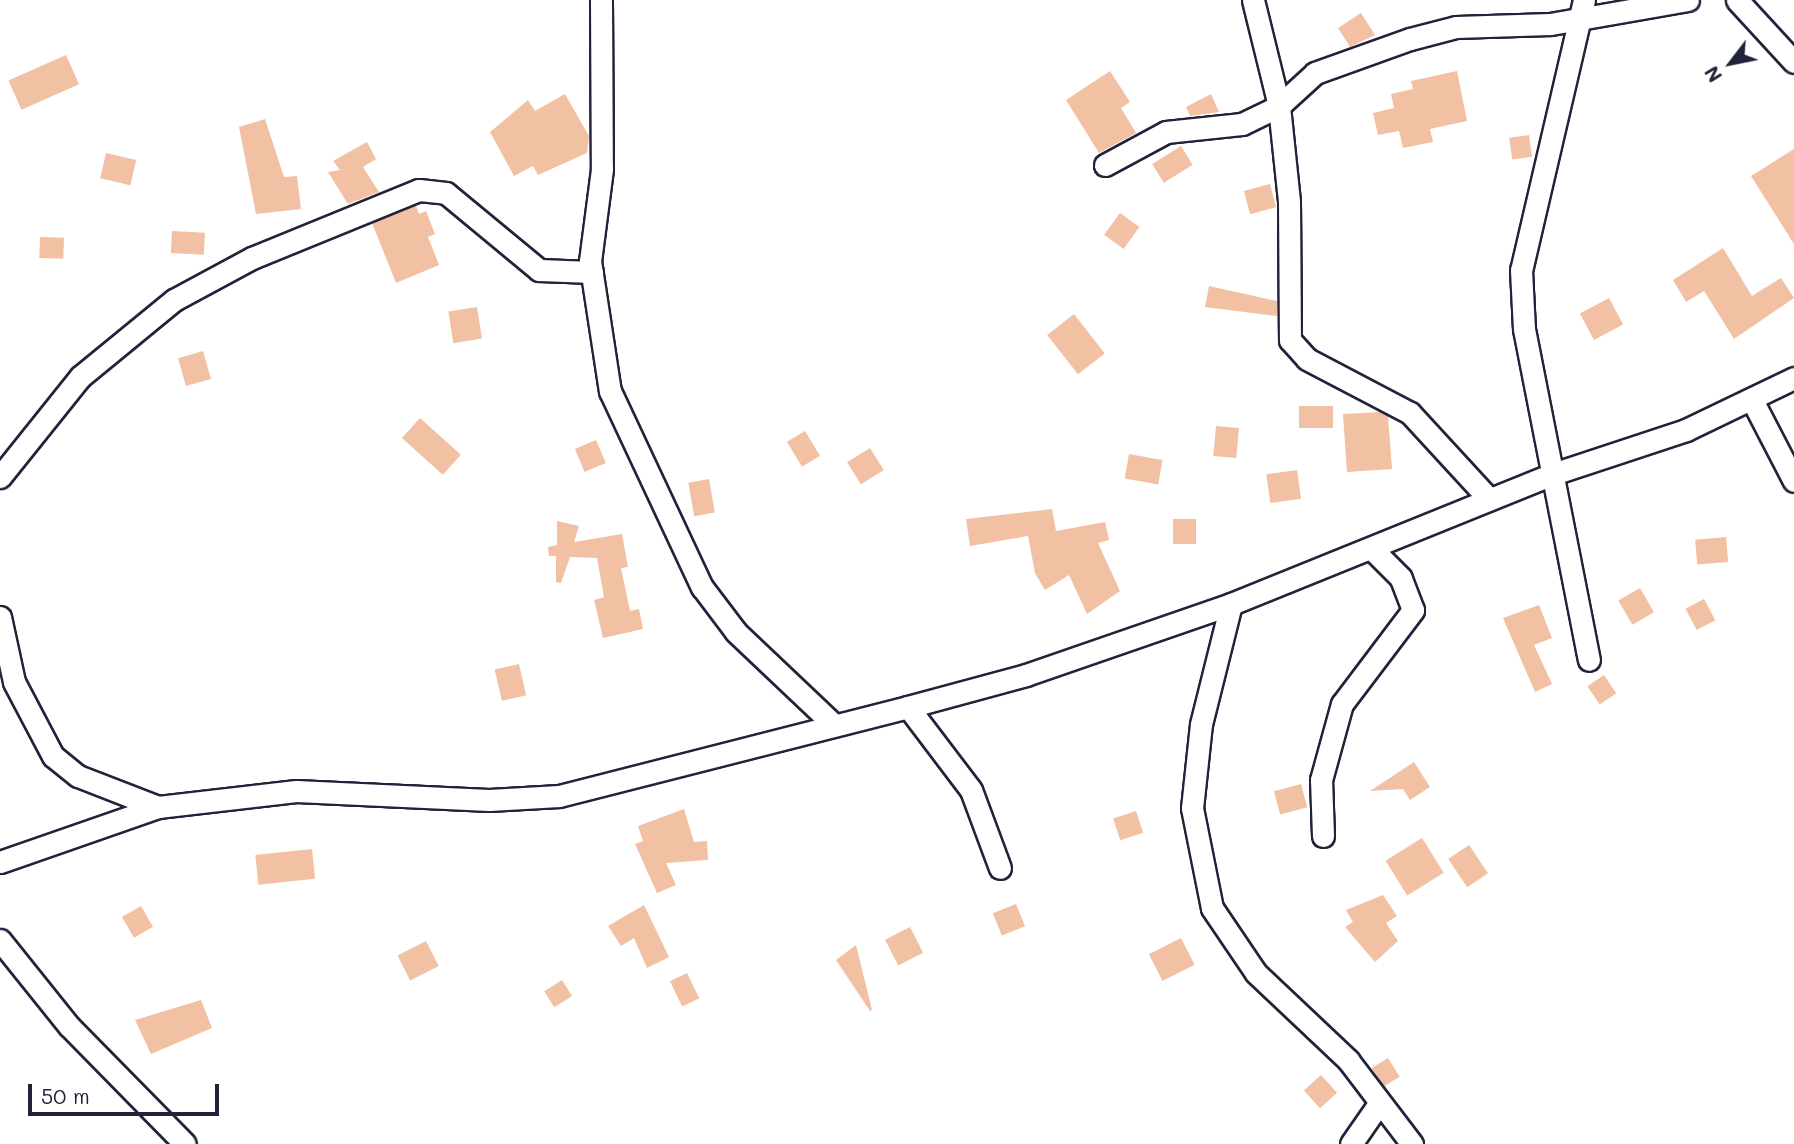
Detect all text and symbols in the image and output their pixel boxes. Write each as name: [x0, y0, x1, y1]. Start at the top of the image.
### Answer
north arrow: [1696, 28, 1766, 98]
text: N: [1698, 62, 1727, 87]
scale bar: [32, 1070, 222, 1114]
text: 50 m: [41, 1082, 90, 1109]

